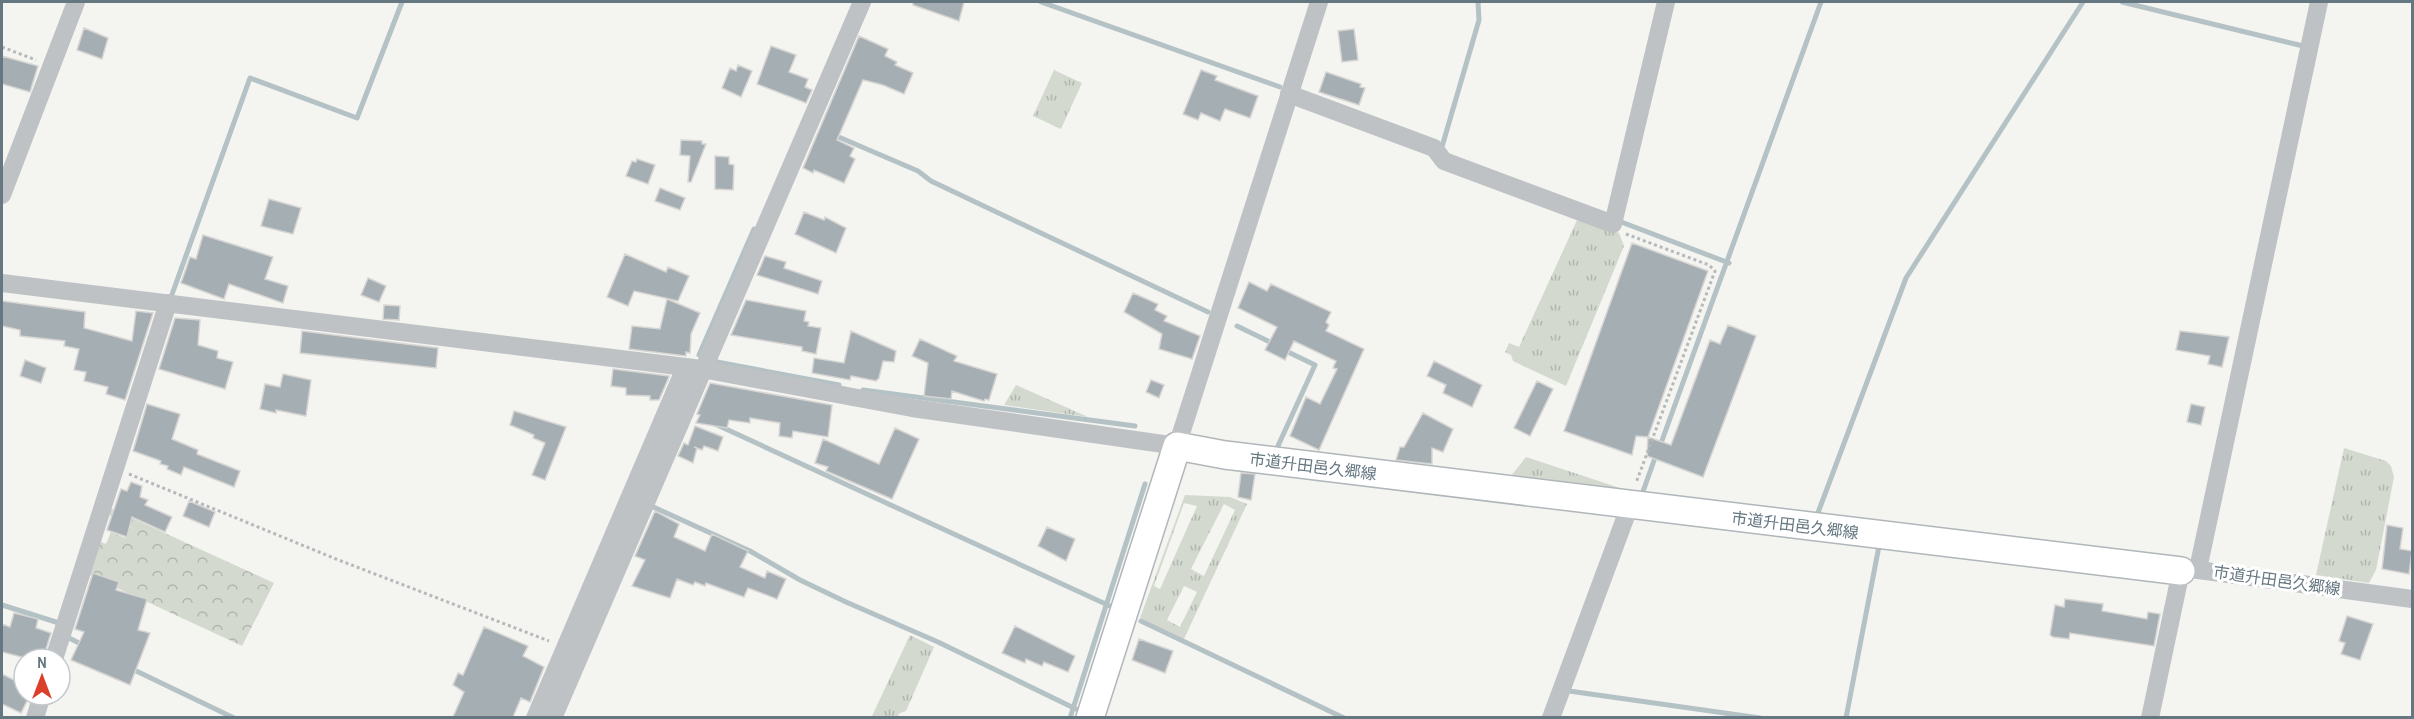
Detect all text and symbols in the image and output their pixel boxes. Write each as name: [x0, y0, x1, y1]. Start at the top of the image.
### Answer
street label: 市道升田邑久郷線: [1248, 447, 1378, 485]
street label: 市道升田邑久郷線: [1730, 506, 1860, 544]
street label: 市道升田邑久郷線: [2212, 560, 2342, 600]
north arrow: [12, 647, 72, 707]
text: N: [37, 651, 47, 673]

